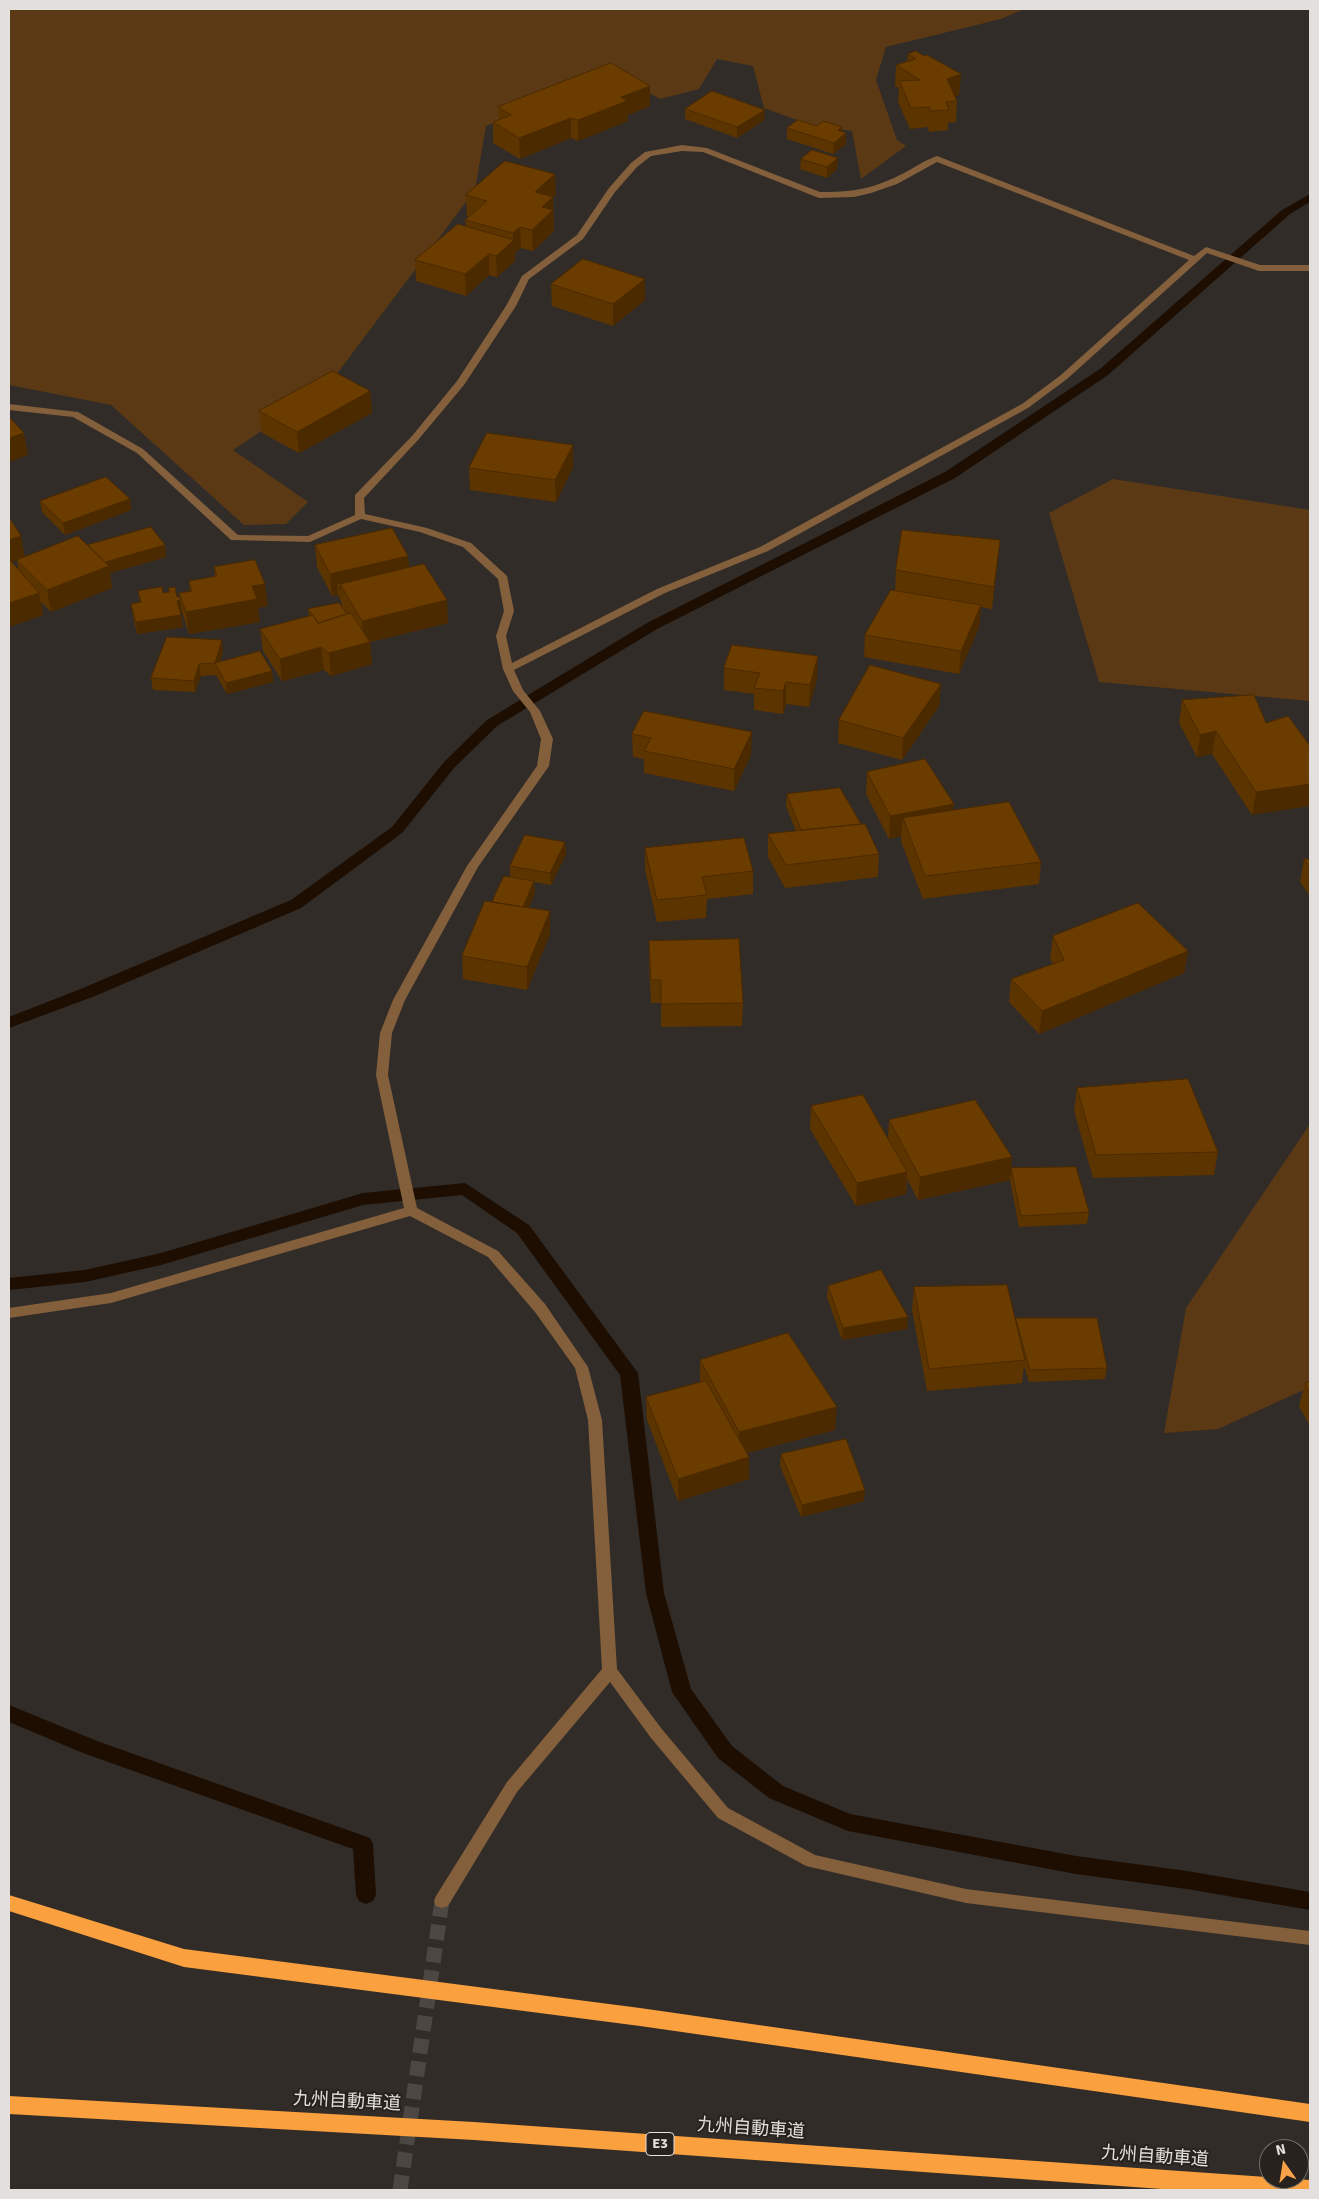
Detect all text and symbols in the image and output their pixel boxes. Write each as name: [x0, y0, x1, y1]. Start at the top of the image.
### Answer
street label: 九州自動車道: [293, 2088, 401, 2116]
street label: 九州自動車道: [696, 2114, 806, 2144]
road number: E3: [646, 2132, 674, 2156]
north arrow: [1259, 2139, 1309, 2189]
text: N: [1274, 2140, 1287, 2159]
street label: 九州自動車道: [1100, 2142, 1210, 2172]

